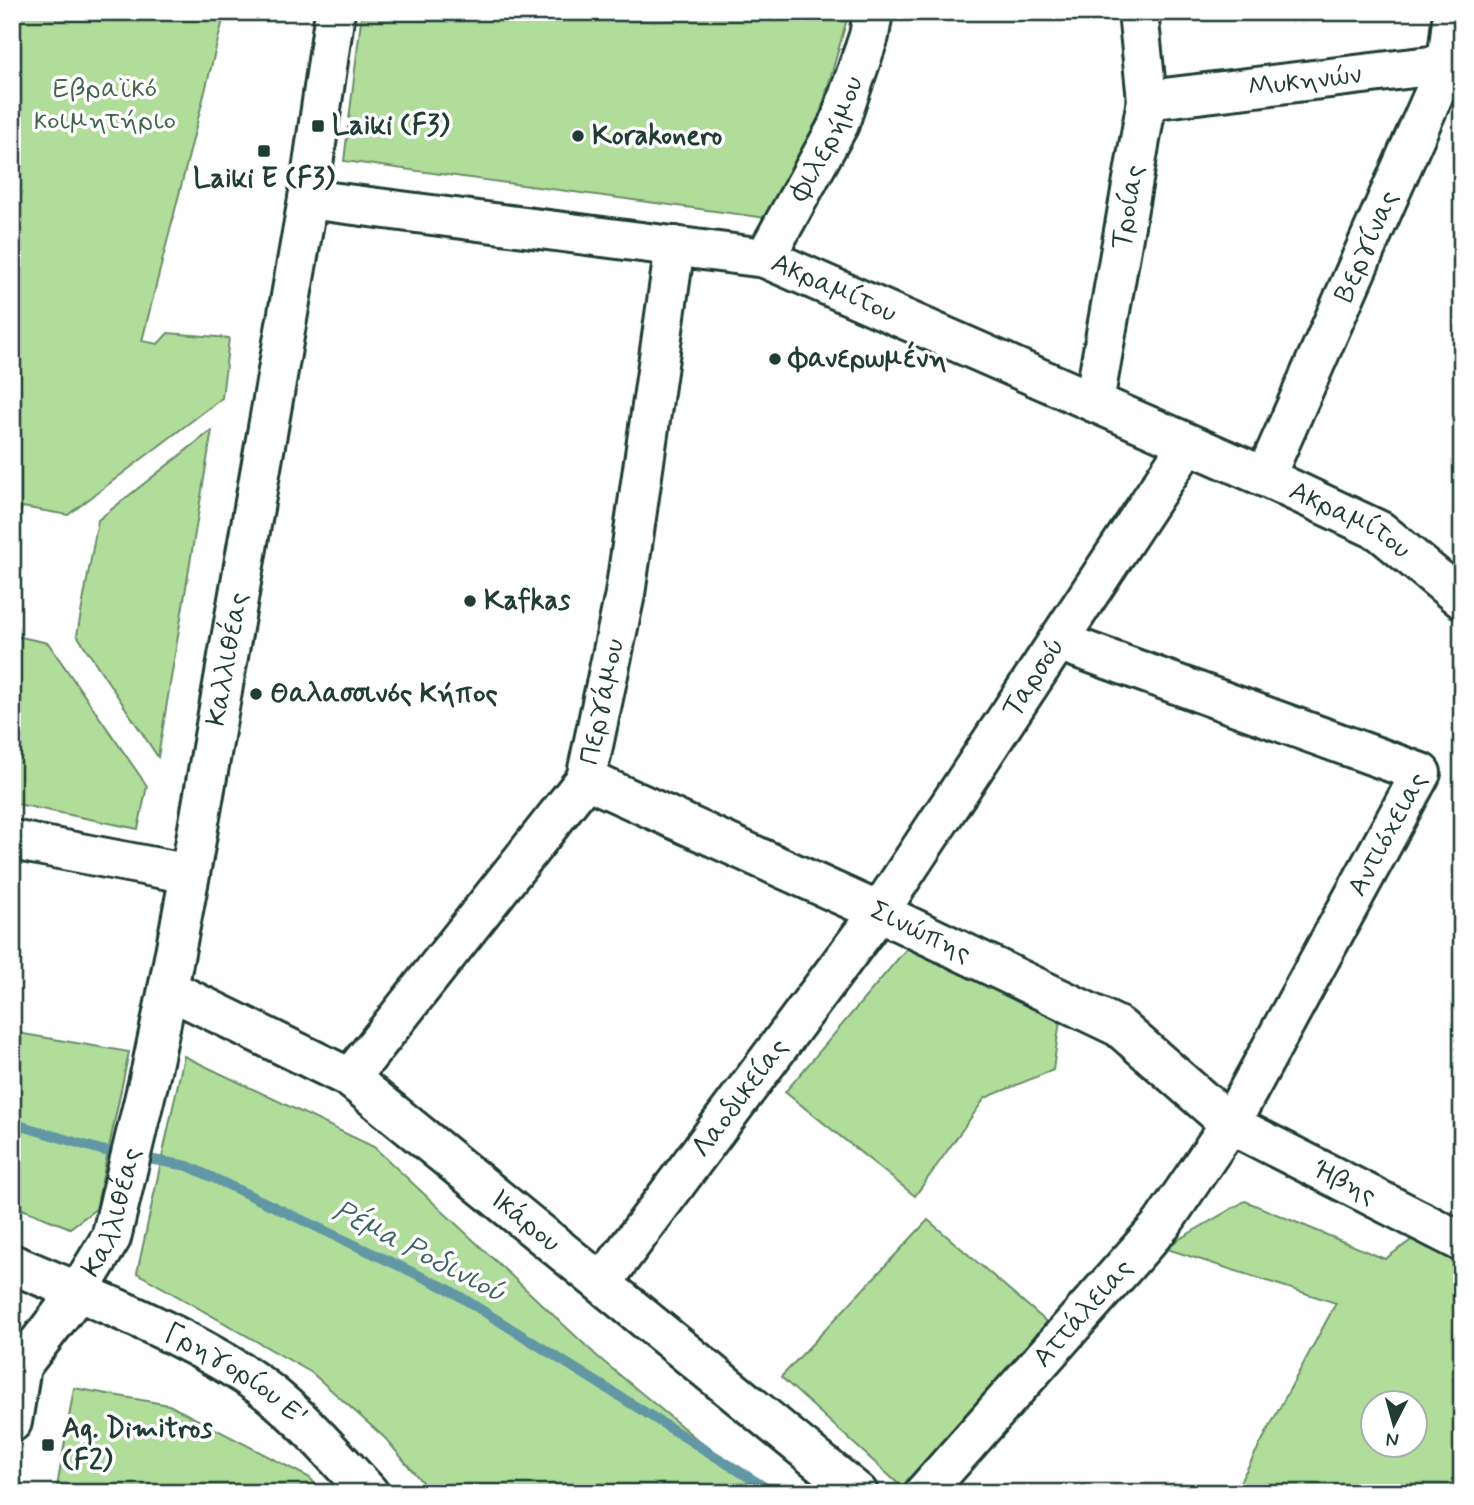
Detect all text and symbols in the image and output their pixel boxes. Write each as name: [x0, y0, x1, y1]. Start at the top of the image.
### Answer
street label: Μυκηνών: [1246, 56, 1364, 106]
park label: Εβραϊκό κοιμητήριο: [34, 71, 176, 140]
street label: Φιλερήμου: [781, 71, 872, 209]
place label: Laiki (F3): [332, 108, 449, 145]
marker: Laiki (F3): [310, 118, 326, 134]
place label: Korakonero: [592, 118, 722, 155]
marker: Korakonero: [570, 128, 586, 144]
marker: Laiki E (F3): [256, 143, 272, 159]
place label: Laiki E (F3): [193, 161, 335, 198]
street label: Τροίας: [1103, 162, 1154, 252]
street label: Βεργίνας: [1326, 185, 1407, 308]
street label: Ακραμίτου: [765, 244, 902, 332]
place label: Φανερωμένη: [787, 340, 947, 378]
marker: Φανερωμένη: [767, 351, 783, 367]
street label: Ακραμίτου: [1283, 472, 1419, 568]
place label: Kafkas: [484, 583, 571, 620]
street label: Καλλιθέας: [198, 589, 257, 729]
marker: Kafkas: [462, 593, 478, 609]
street label: Ταρσού: [994, 630, 1074, 725]
street label: Περγάμου: [571, 635, 634, 768]
place label: Θαλασσινός Κήπος: [270, 676, 498, 713]
marker: Θαλασσινός Κήπος: [248, 686, 264, 702]
street label: Αντιόχειας: [1339, 766, 1436, 903]
street label: Σινώπης: [864, 892, 977, 972]
street label: Λαοδικείας: [683, 1031, 797, 1165]
street label: Καλλιθέας: [73, 1144, 150, 1284]
street label: Ήβης: [1307, 1151, 1383, 1214]
street label: Ικάρου: [482, 1181, 568, 1261]
water label: Ρέμα Ροδινιού: [326, 1192, 513, 1313]
street label: Αττάλειας: [1025, 1251, 1141, 1376]
street label: Γρηγορίου Ε': [158, 1315, 314, 1435]
north arrow: [1358, 1390, 1428, 1460]
place label: Ag. Dimitros (F2): [62, 1411, 213, 1480]
text: N: [1385, 1426, 1400, 1453]
marker: Ag. Dimitros (F2): [40, 1437, 56, 1453]

